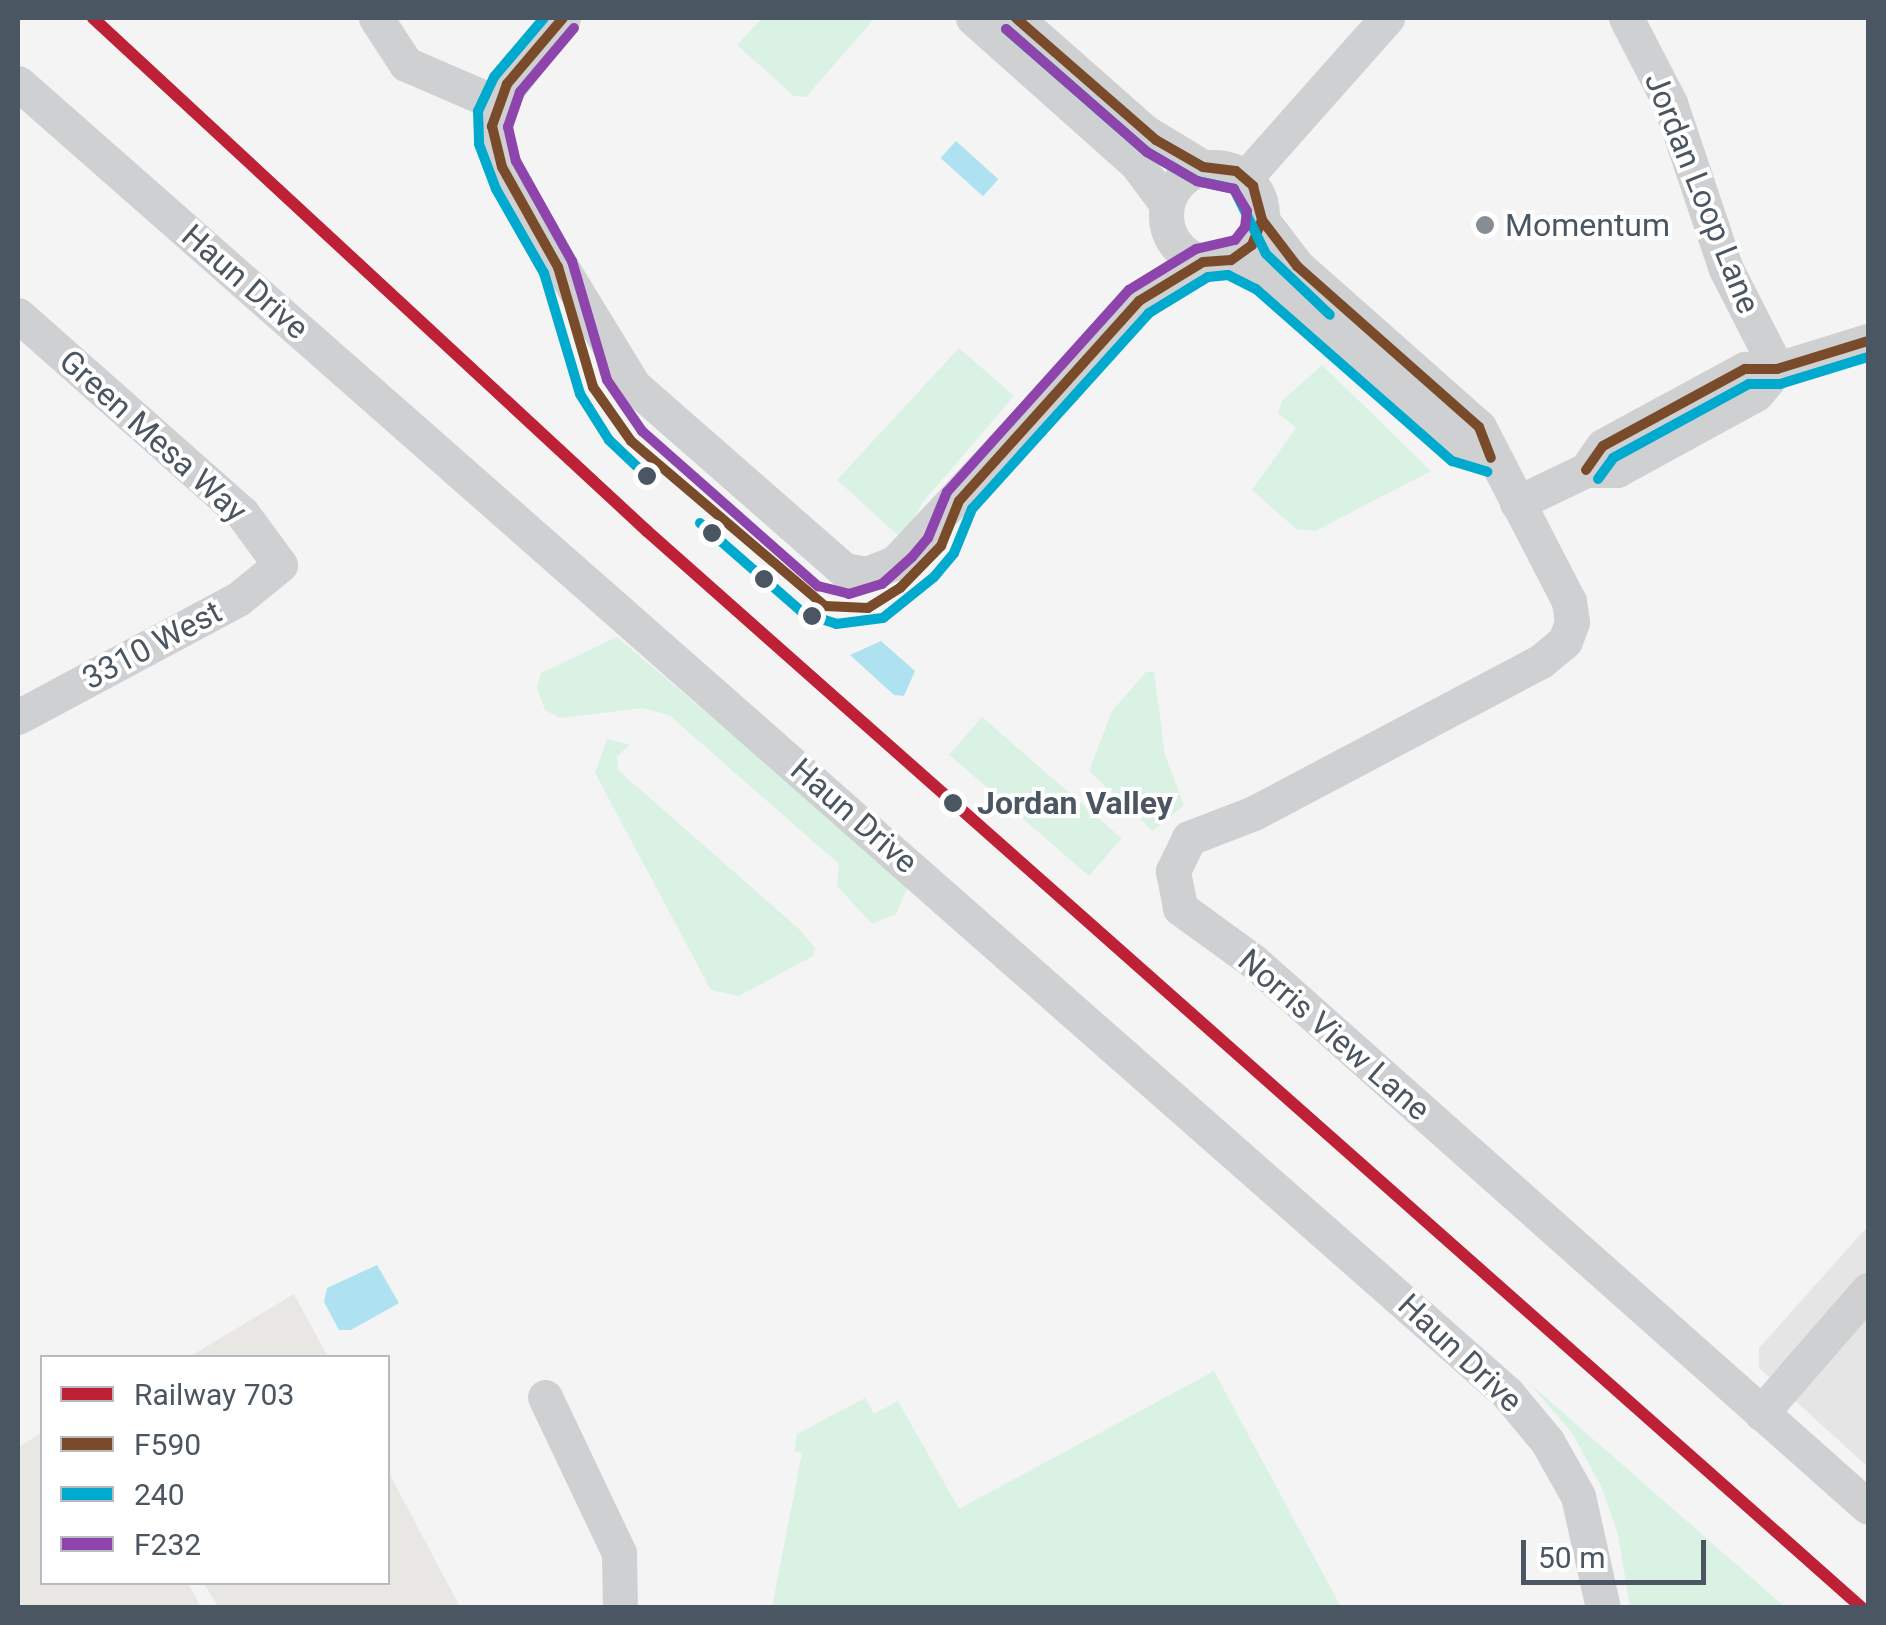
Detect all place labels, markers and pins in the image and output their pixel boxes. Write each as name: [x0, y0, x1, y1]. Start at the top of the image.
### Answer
place label: Momentum: [1505, 206, 1670, 244]
marker: Momentum: [1474, 214, 1496, 236]
unlabelled marker: [637, 466, 657, 486]
unlabelled marker: [702, 523, 722, 543]
unlabelled marker: [754, 569, 774, 589]
unlabelled marker: [802, 606, 822, 626]
place label: Jordan Valley: [977, 784, 1173, 822]
marker: Jordan Valley: [938, 788, 968, 818]

